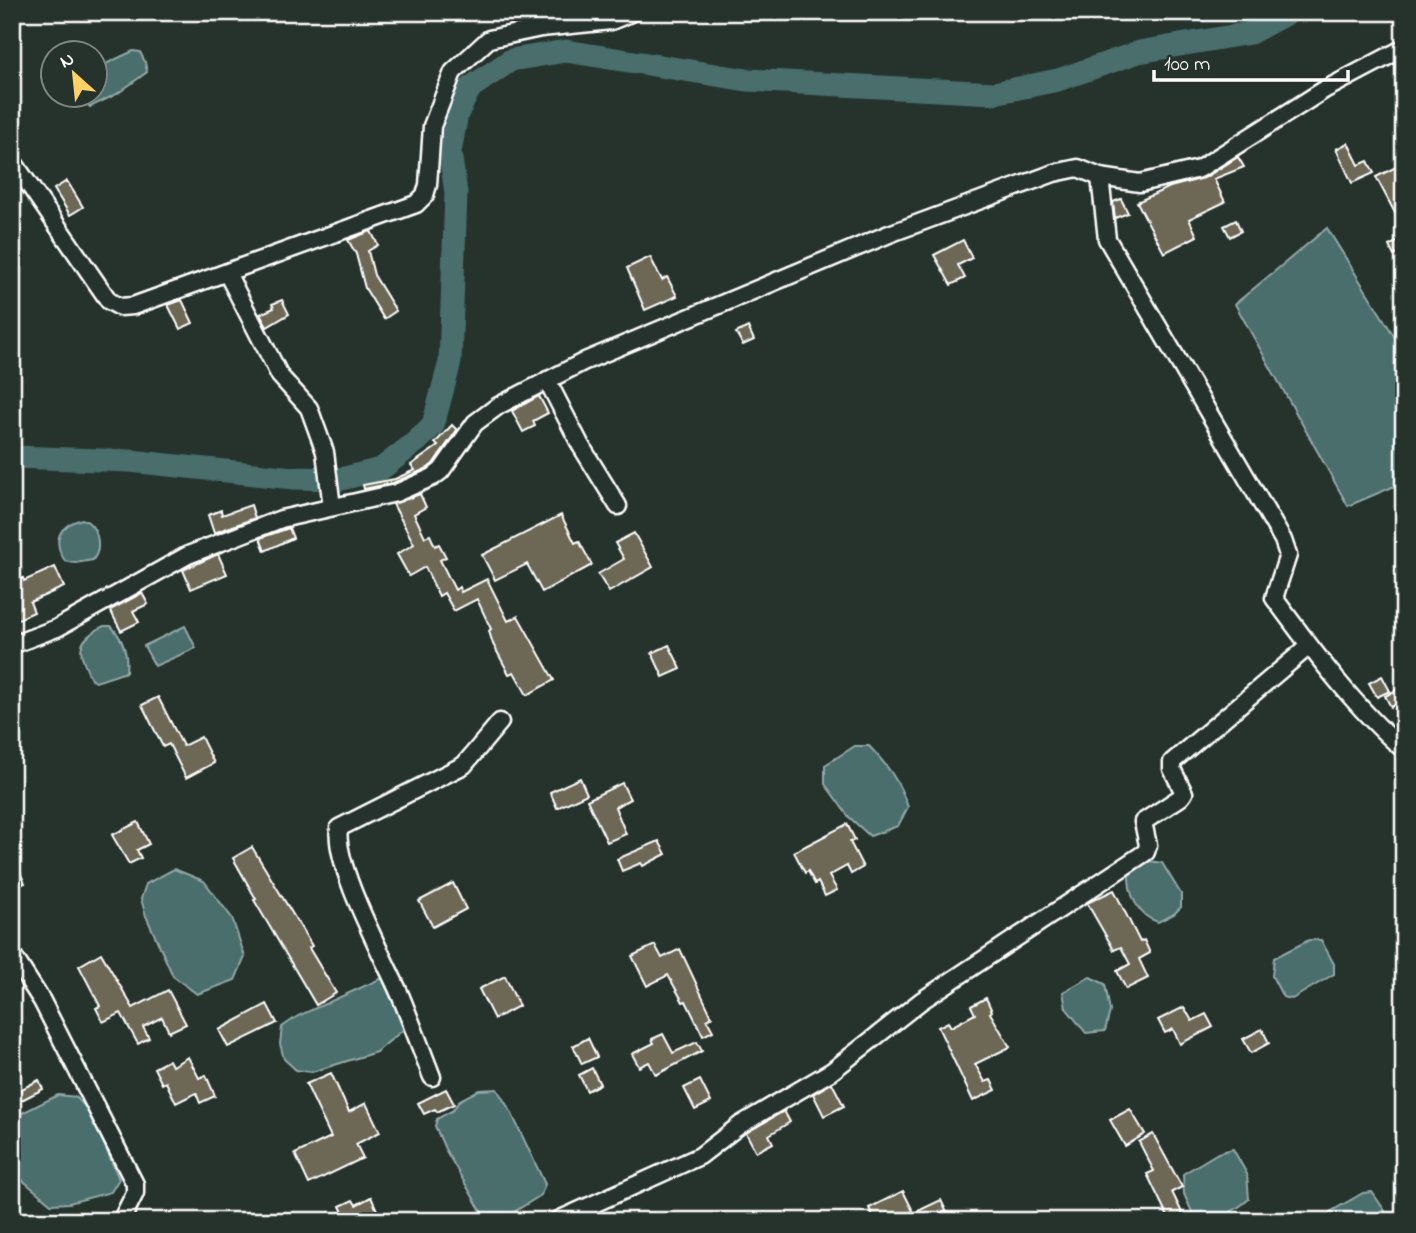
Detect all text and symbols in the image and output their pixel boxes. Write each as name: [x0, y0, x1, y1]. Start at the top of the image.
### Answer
north arrow: [38, 38, 108, 108]
scale bar: [1154, 38, 1348, 82]
text: N: [56, 46, 79, 76]
text: 100 m: [1164, 50, 1210, 80]

